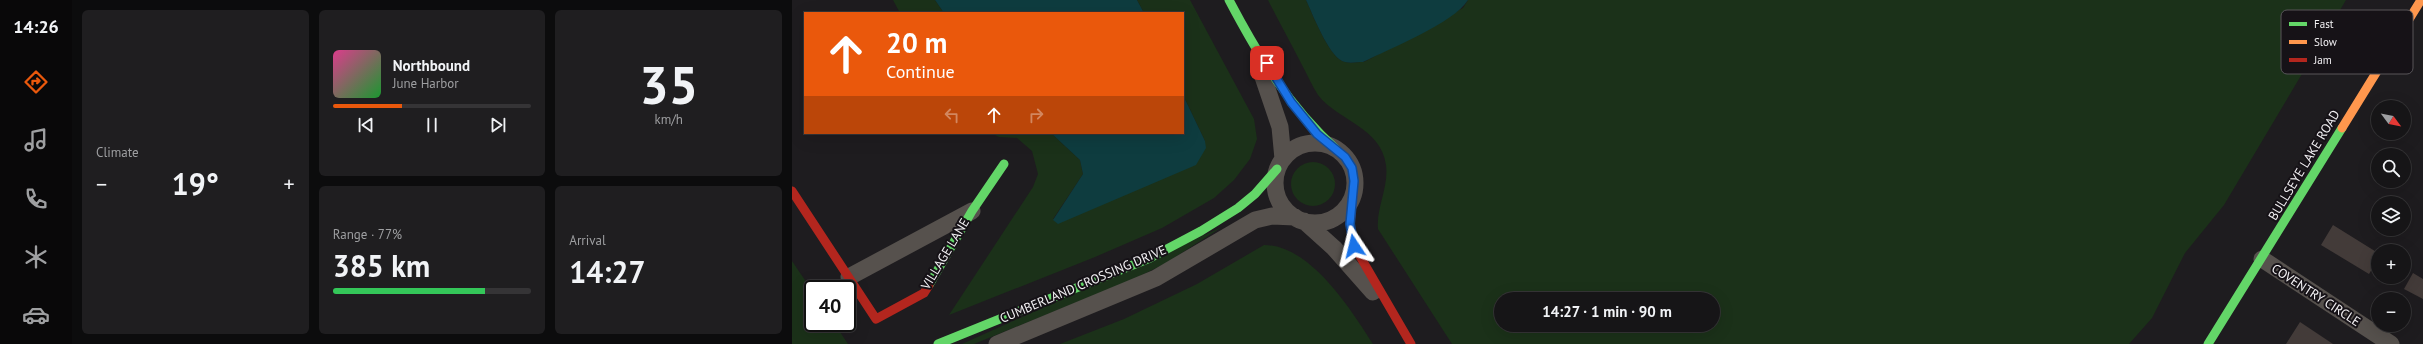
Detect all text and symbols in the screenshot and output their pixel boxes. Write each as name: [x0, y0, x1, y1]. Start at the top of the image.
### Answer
legend: [2281, 10, 2413, 74]
text: 14:26: [13, 15, 59, 38]
text: Fast: [2314, 17, 2334, 31]
text: 20 m: [886, 24, 947, 61]
icon: ahead: [820, 28, 872, 80]
text: Slow: [2314, 35, 2337, 49]
pin: [1250, 46, 1284, 80]
text: 35: [639, 51, 698, 118]
icon: arrive: [1256, 52, 1278, 74]
text: Jam: [2313, 53, 2332, 67]
text: Northbound: [393, 56, 470, 75]
text: Continue: [886, 60, 955, 83]
icon: directions: [22, 68, 50, 96]
text: June Harbor: [393, 75, 459, 92]
north arrow: [2371, 100, 2411, 140]
map controls: [2371, 100, 2411, 332]
icon: left: [941, 104, 963, 126]
icon: ahead: [983, 104, 1005, 126]
icon: right: [1025, 104, 1047, 126]
street label: BULLSEYE LAKE ROAD: [2264, 107, 2344, 223]
text: km/h: [654, 111, 683, 128]
icon: previous: [355, 114, 377, 136]
icon: pause: [421, 114, 443, 136]
icon: next: [487, 114, 509, 136]
icon: music: [22, 126, 50, 154]
text: Climate: [96, 144, 139, 161]
button: search: [2371, 148, 2411, 188]
text: 19°: [172, 164, 219, 203]
text: −: [96, 170, 107, 198]
text: +: [284, 170, 295, 198]
icon: phone: [22, 185, 50, 213]
button: layers: [2371, 196, 2411, 236]
street label: VILLAGE LANE: [916, 215, 973, 294]
position arrow: [1333, 225, 1375, 267]
text: Range · 77%: [333, 226, 402, 243]
text: Arrival: [569, 232, 606, 249]
street label: CUMBERLAND CROSSING DRIVE: [997, 241, 1169, 327]
icon: climate: [22, 243, 50, 271]
button: +: [2371, 244, 2411, 284]
text: 385 km: [333, 246, 430, 285]
text: 14:27: [569, 252, 645, 291]
street label: COVENTRY CIRCLE: [2268, 260, 2364, 330]
speed limit sign: 40: [804, 280, 856, 332]
button: −: [2371, 292, 2411, 332]
icon: car: [22, 301, 50, 329]
text: 14:27 · 1 min · 90 m: [1542, 302, 1672, 321]

